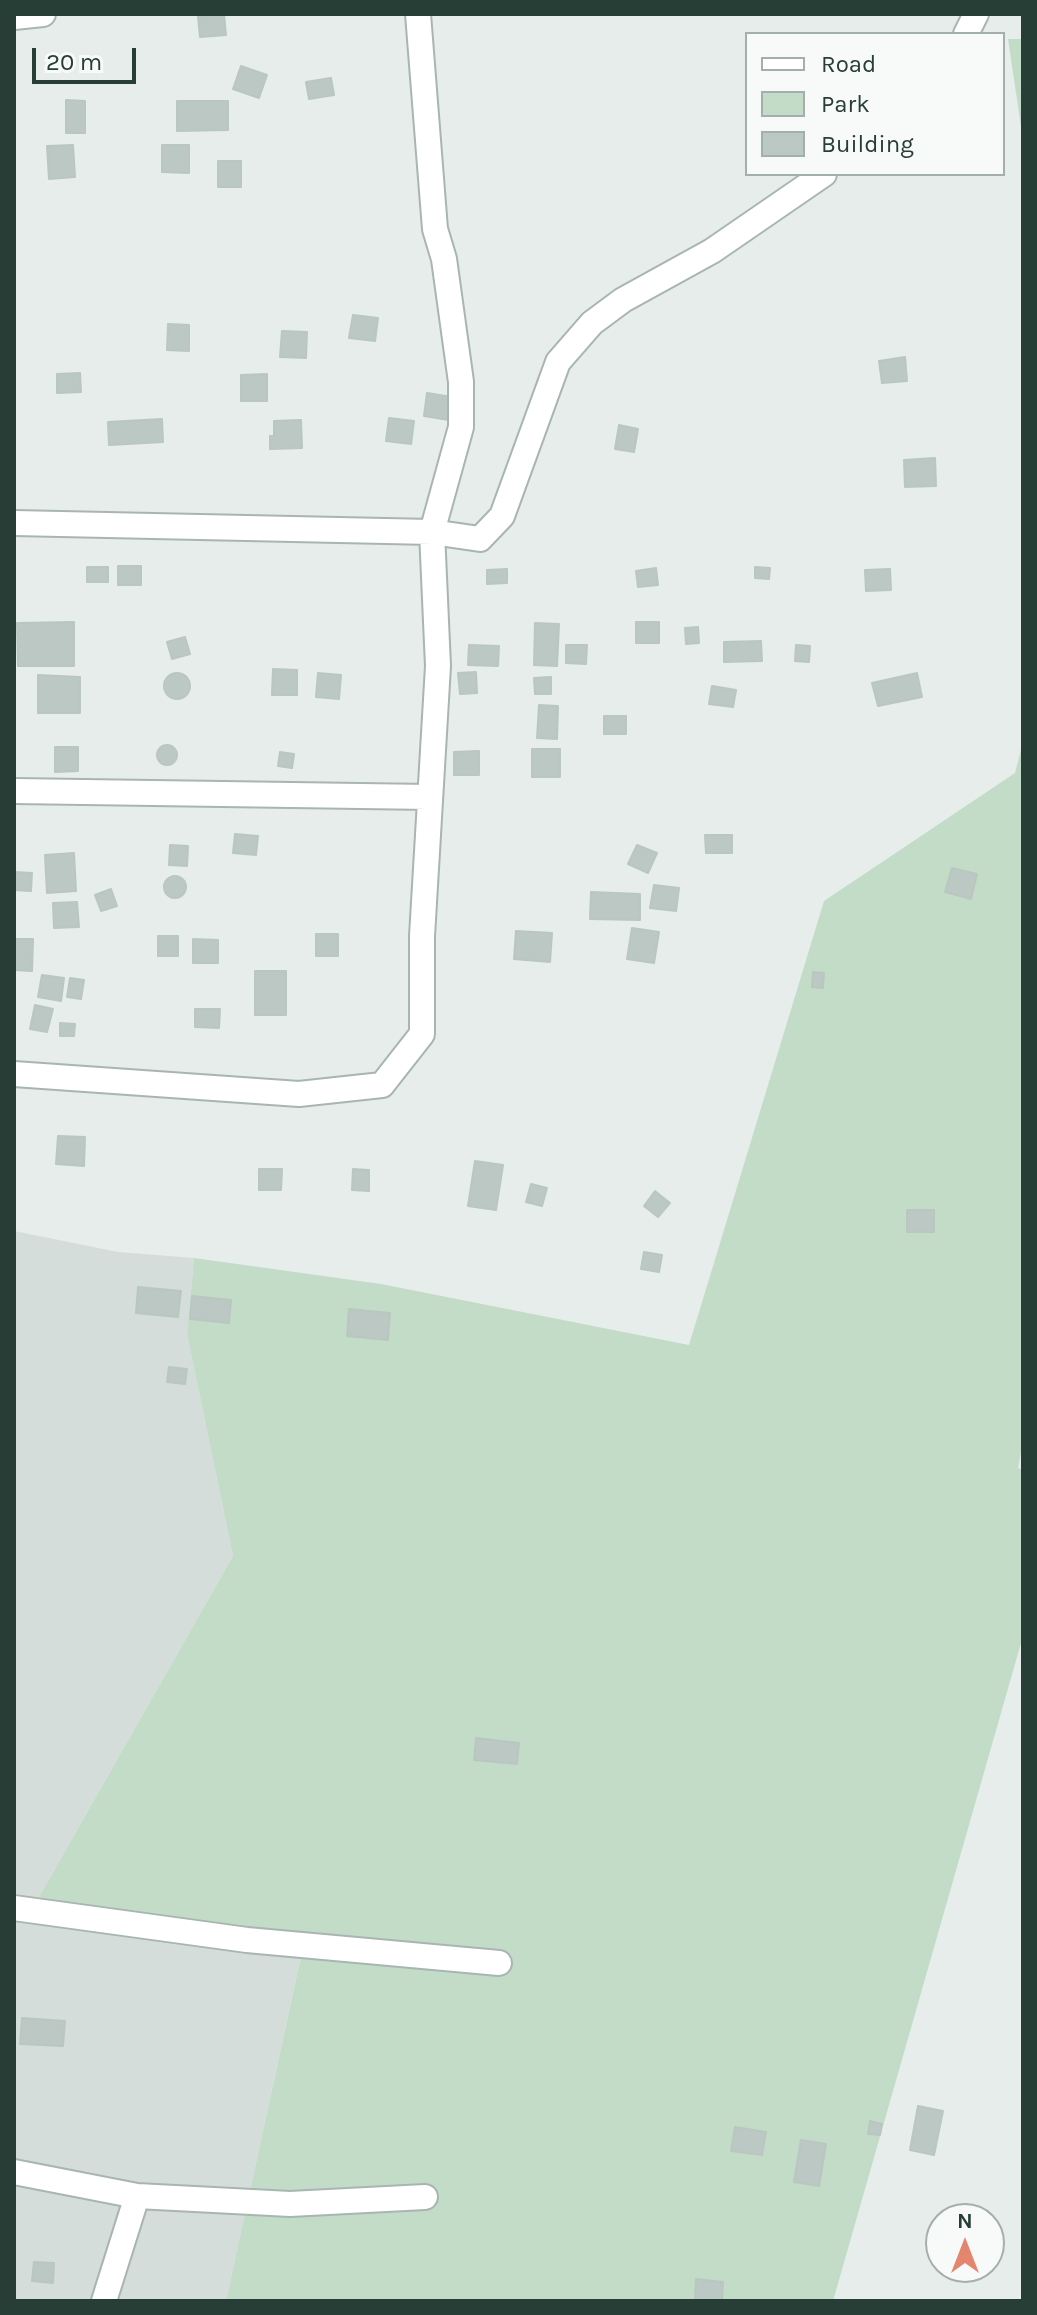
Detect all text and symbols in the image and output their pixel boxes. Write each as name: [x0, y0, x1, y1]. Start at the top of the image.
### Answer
scale bar: [36, 32, 140, 82]
legend: [745, 32, 1005, 176]
text: 20 m: [46, 48, 102, 76]
text: Road: [821, 50, 876, 78]
text: Park: [821, 90, 870, 118]
text: Building: [821, 130, 914, 158]
north arrow: [925, 2203, 1005, 2283]
text: N: [957, 2208, 973, 2234]

